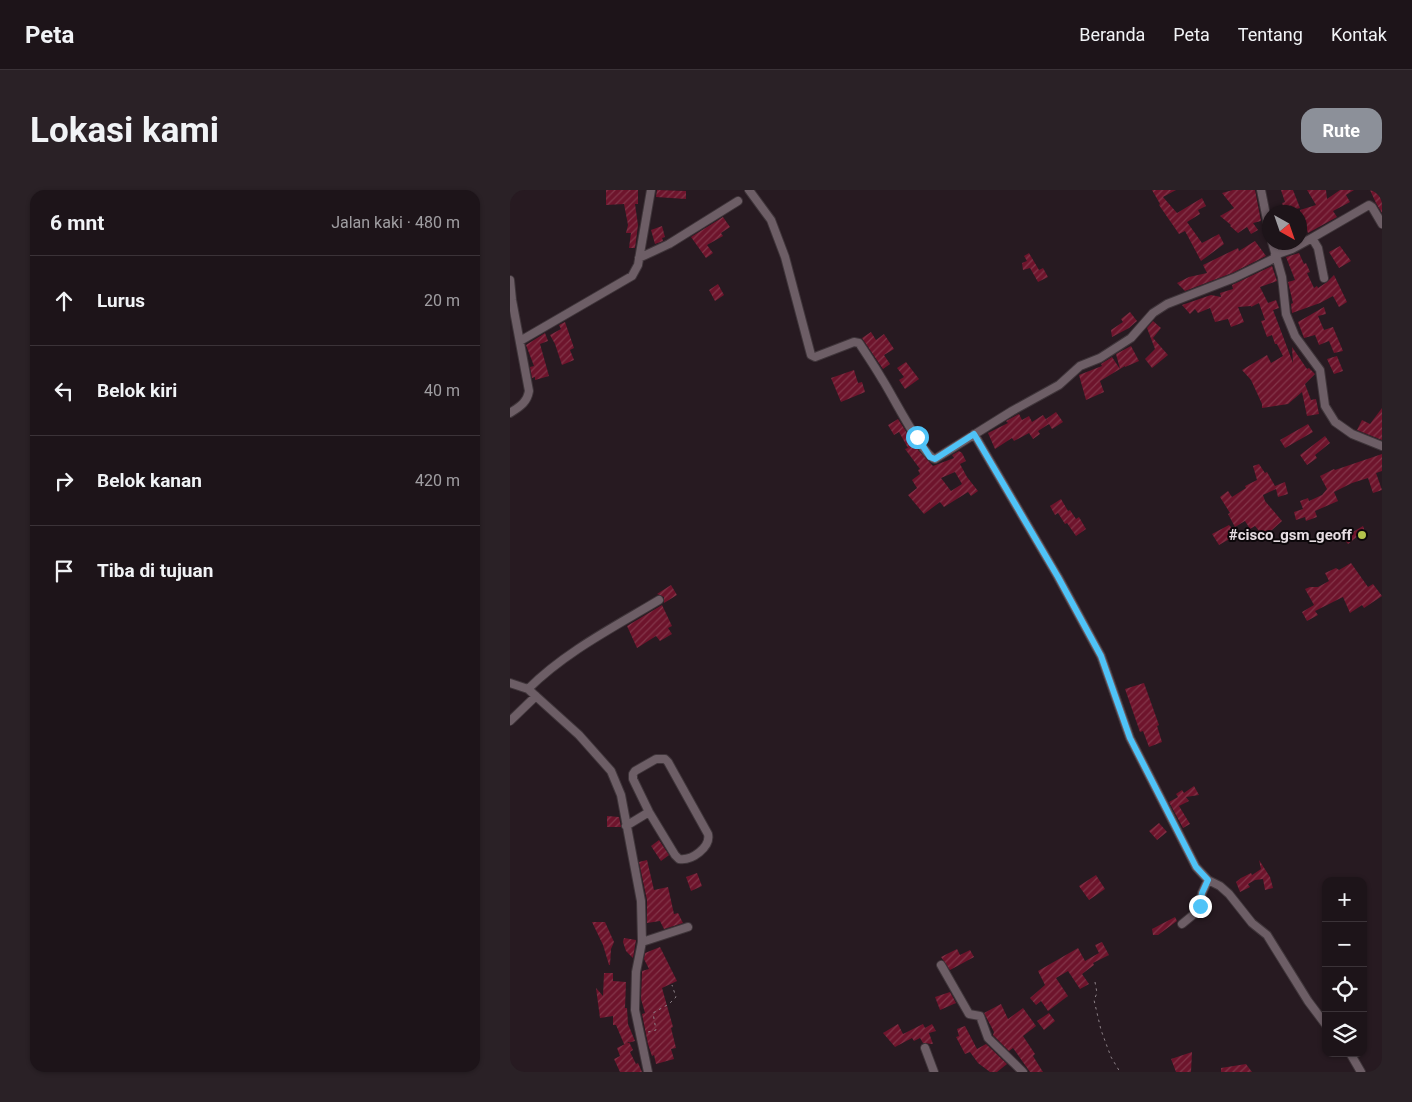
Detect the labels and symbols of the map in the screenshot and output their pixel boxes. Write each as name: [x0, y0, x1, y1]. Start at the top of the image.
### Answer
north arrow: [1262, 205, 1307, 250]
route start: [906, 426, 929, 449]
place label: #cisco_gsm_geoff: [1229, 526, 1353, 544]
marker: #cisco_gsm_geoff: [1356, 529, 1368, 541]
route end: [1189, 895, 1212, 918]

